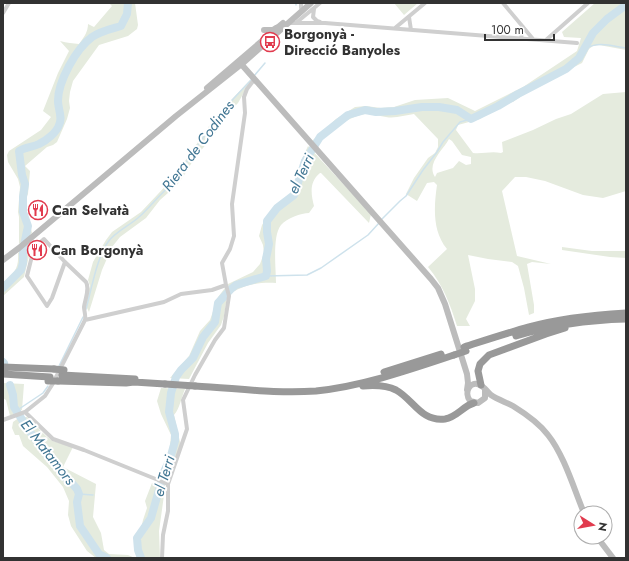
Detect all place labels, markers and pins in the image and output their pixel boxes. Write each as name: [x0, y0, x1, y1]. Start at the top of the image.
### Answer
place label: Borgonyà - Direcció Banyoles: [284, 24, 401, 60]
bus stop icon: Borgonyà - Direcció Banyoles: [259, 31, 281, 53]
restaurant icon: Can Selvatà: [27, 199, 49, 221]
place label: Can Selvatà: [52, 200, 129, 220]
restaurant icon: Can Borgonyà: [26, 239, 48, 261]
place label: Can Borgonyà: [51, 240, 143, 260]

